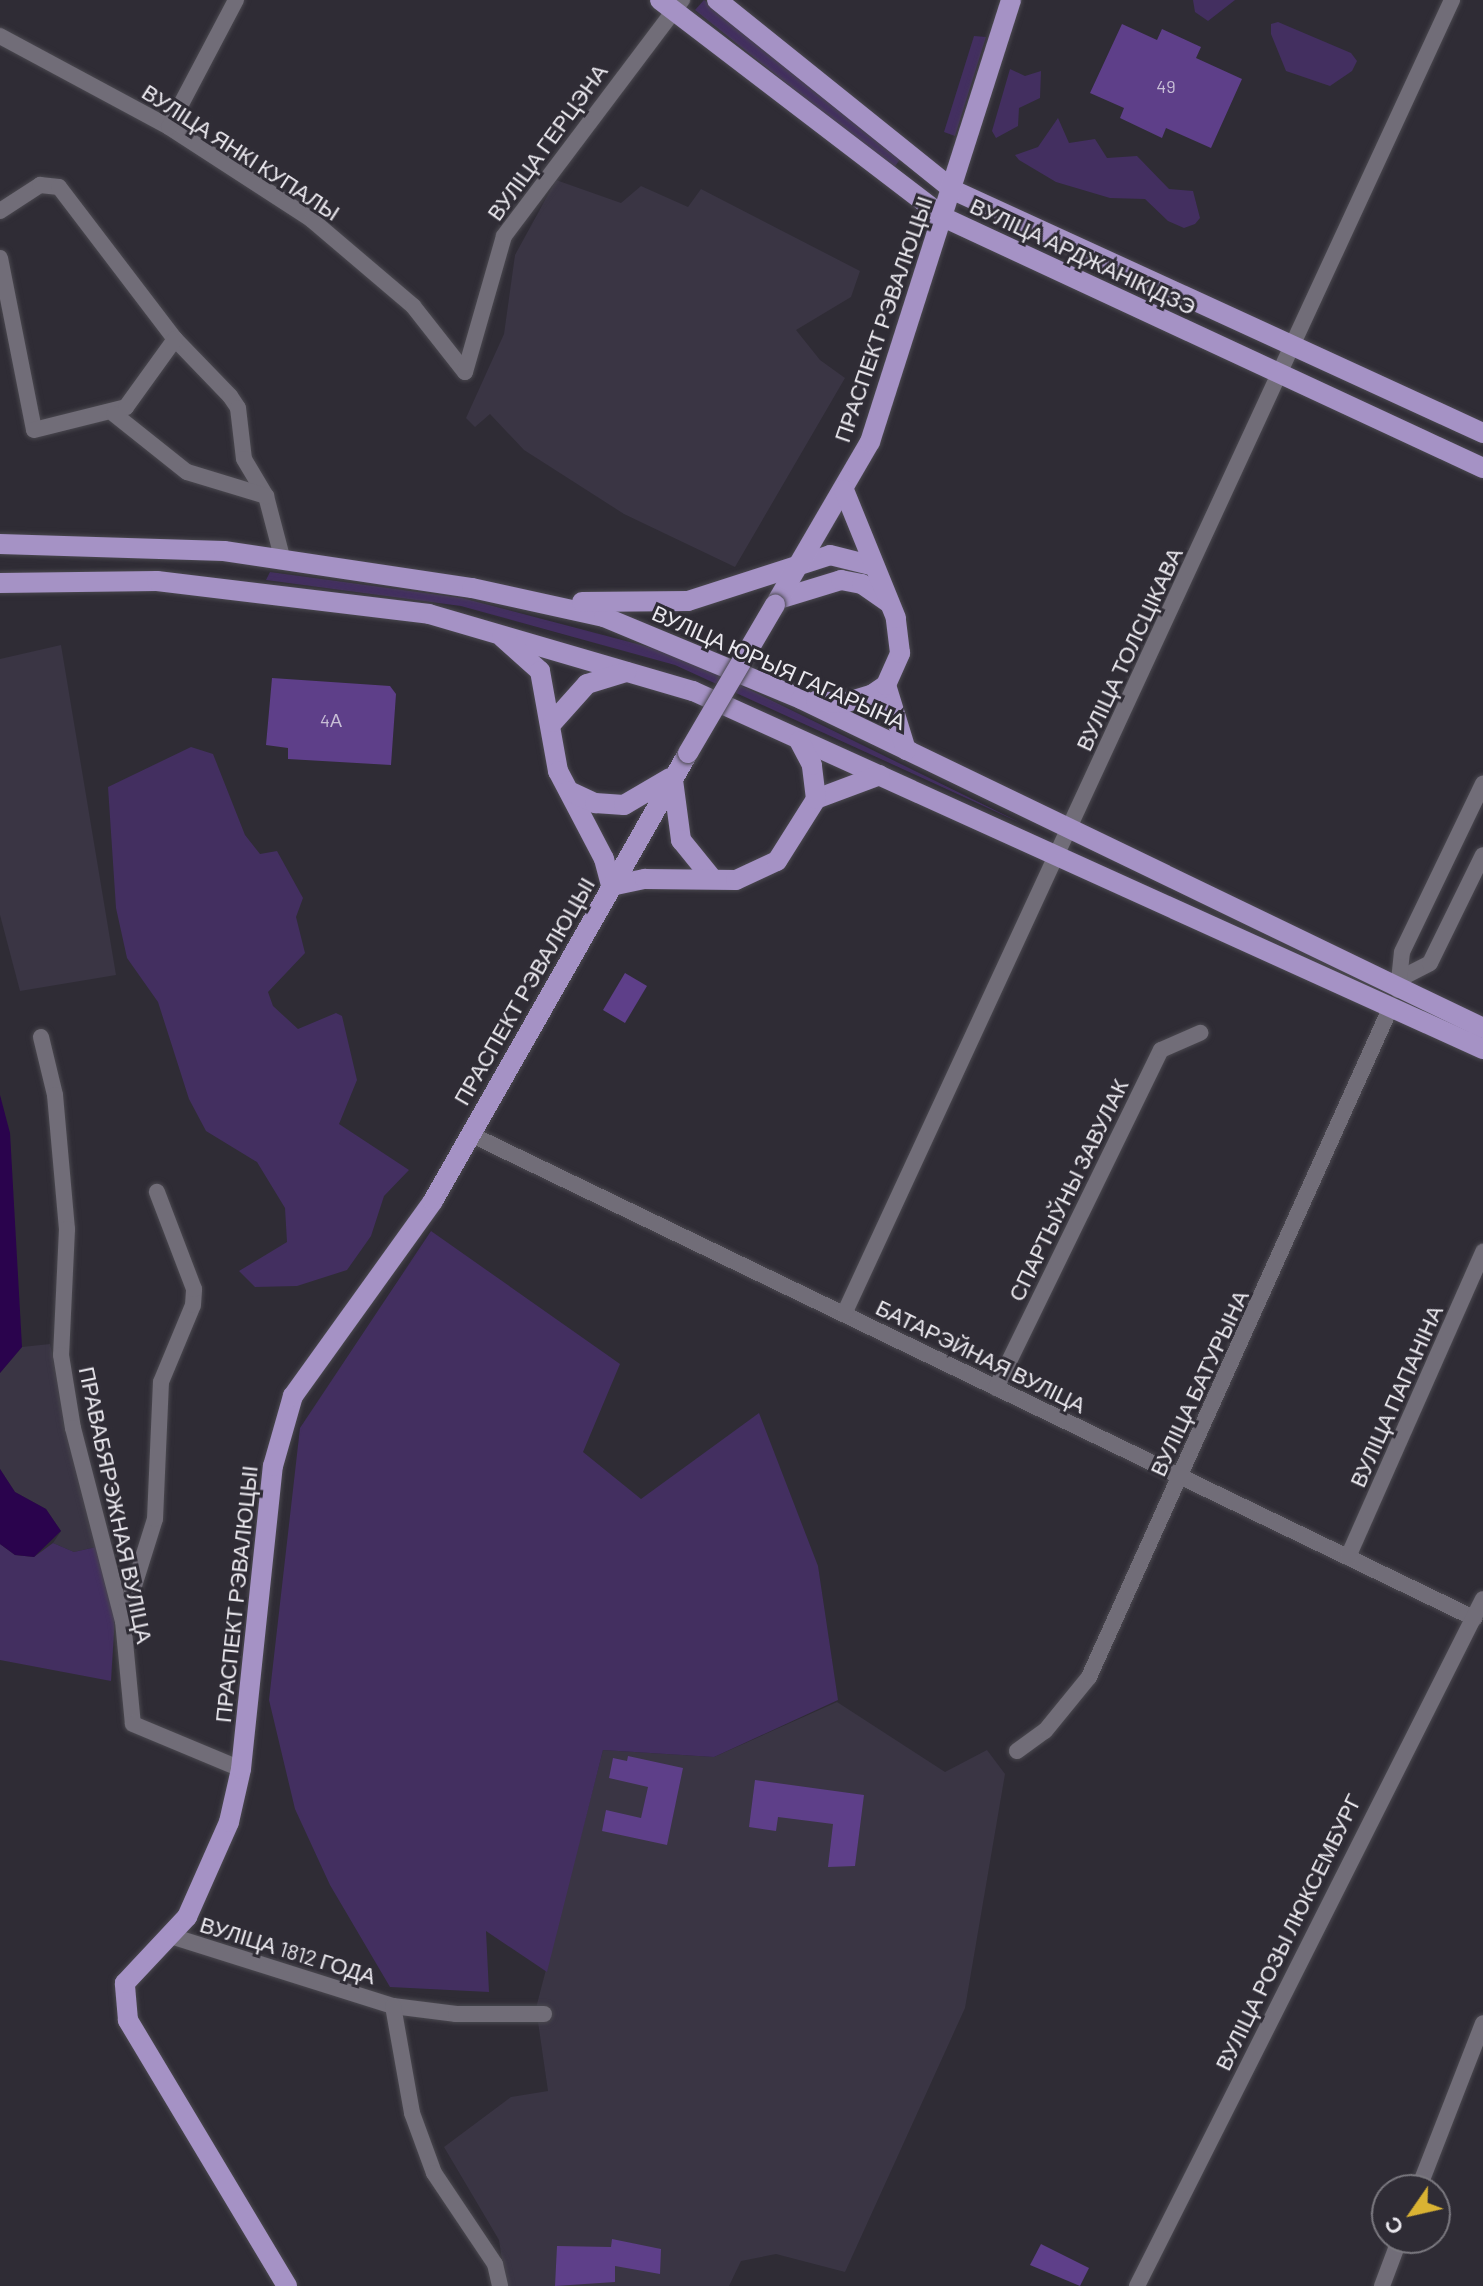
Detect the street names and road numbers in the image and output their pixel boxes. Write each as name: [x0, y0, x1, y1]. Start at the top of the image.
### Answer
street label: ВУЛІЦА ГЕРЦЭНА: [481, 59, 613, 225]
street label: ВУЛІЦА ЯНКІ КУПАЛЫ: [137, 78, 345, 226]
street label: ВУЛІЦА АРДЖАНІКІДЗЭ: [966, 192, 1200, 320]
street label: ПРАСПЕКТ РЭВАЛЮЦЫІ: [828, 193, 938, 445]
street label: ВУЛІЦА ТОЛСЦІКАВА: [1070, 543, 1188, 755]
street label: ВУЛІЦА ЮРЫЯ ГАГАРЫНА: [648, 599, 910, 735]
street label: ПРАСПЕКТ РЭВАЛЮЦЫІ: [448, 873, 600, 1109]
street label: СПАРТЫЎНЫ ЗАВУЛАК: [1003, 1075, 1133, 1305]
street label: ВУЛІЦА БАТУРЫНА: [1144, 1286, 1254, 1480]
street label: БАТАРЭЙНАЯ ВУЛІЦА: [872, 1294, 1090, 1418]
street label: ВУЛІЦА ПАПАНІНА: [1344, 1301, 1448, 1491]
street label: ПРАВАБЯРЭЖНАЯ ВУЛІЦА: [74, 1364, 158, 1646]
street label: ПРАСПЕКТ РЭВАЛЮЦЫІ: [209, 1464, 263, 1724]
street label: ВУЛІЦА РОЗЫ ЛЮКСЕМБУРГ: [1209, 1790, 1367, 2074]
street label: ВУЛІЦА 1812 ГОДА: [197, 1911, 379, 1989]

